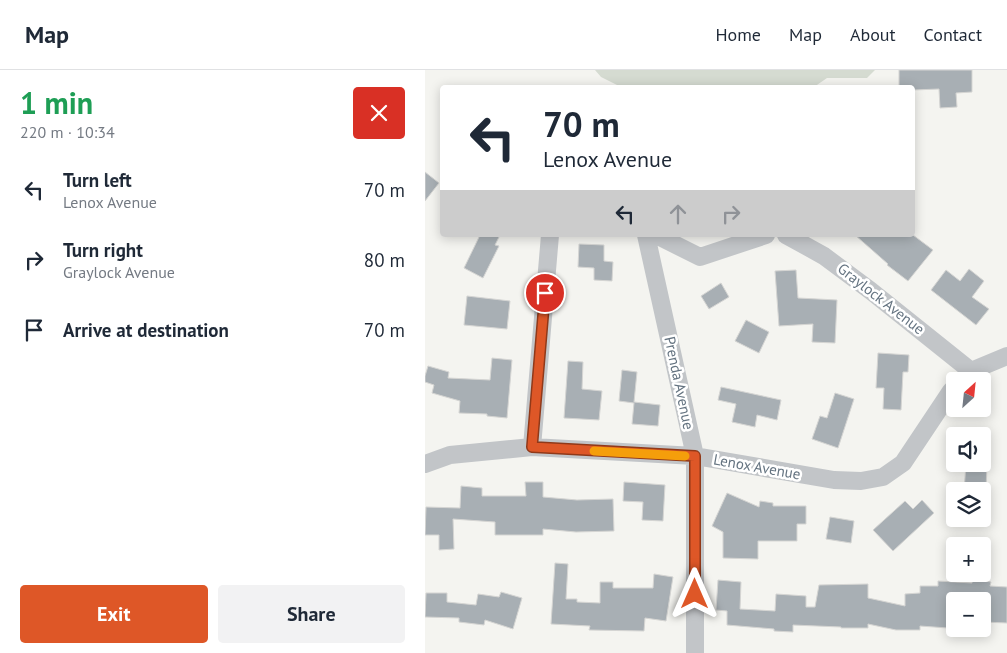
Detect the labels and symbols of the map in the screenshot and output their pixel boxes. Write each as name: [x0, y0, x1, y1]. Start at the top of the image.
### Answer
street label: Graylock Avenue: [834, 259, 929, 338]
pin: [524, 272, 566, 314]
street label: Prenda Avenue: [660, 335, 699, 431]
north arrow: [946, 372, 991, 418]
street label: Lenox Avenue: [712, 450, 802, 484]
position arrow: [668, 567, 720, 619]

